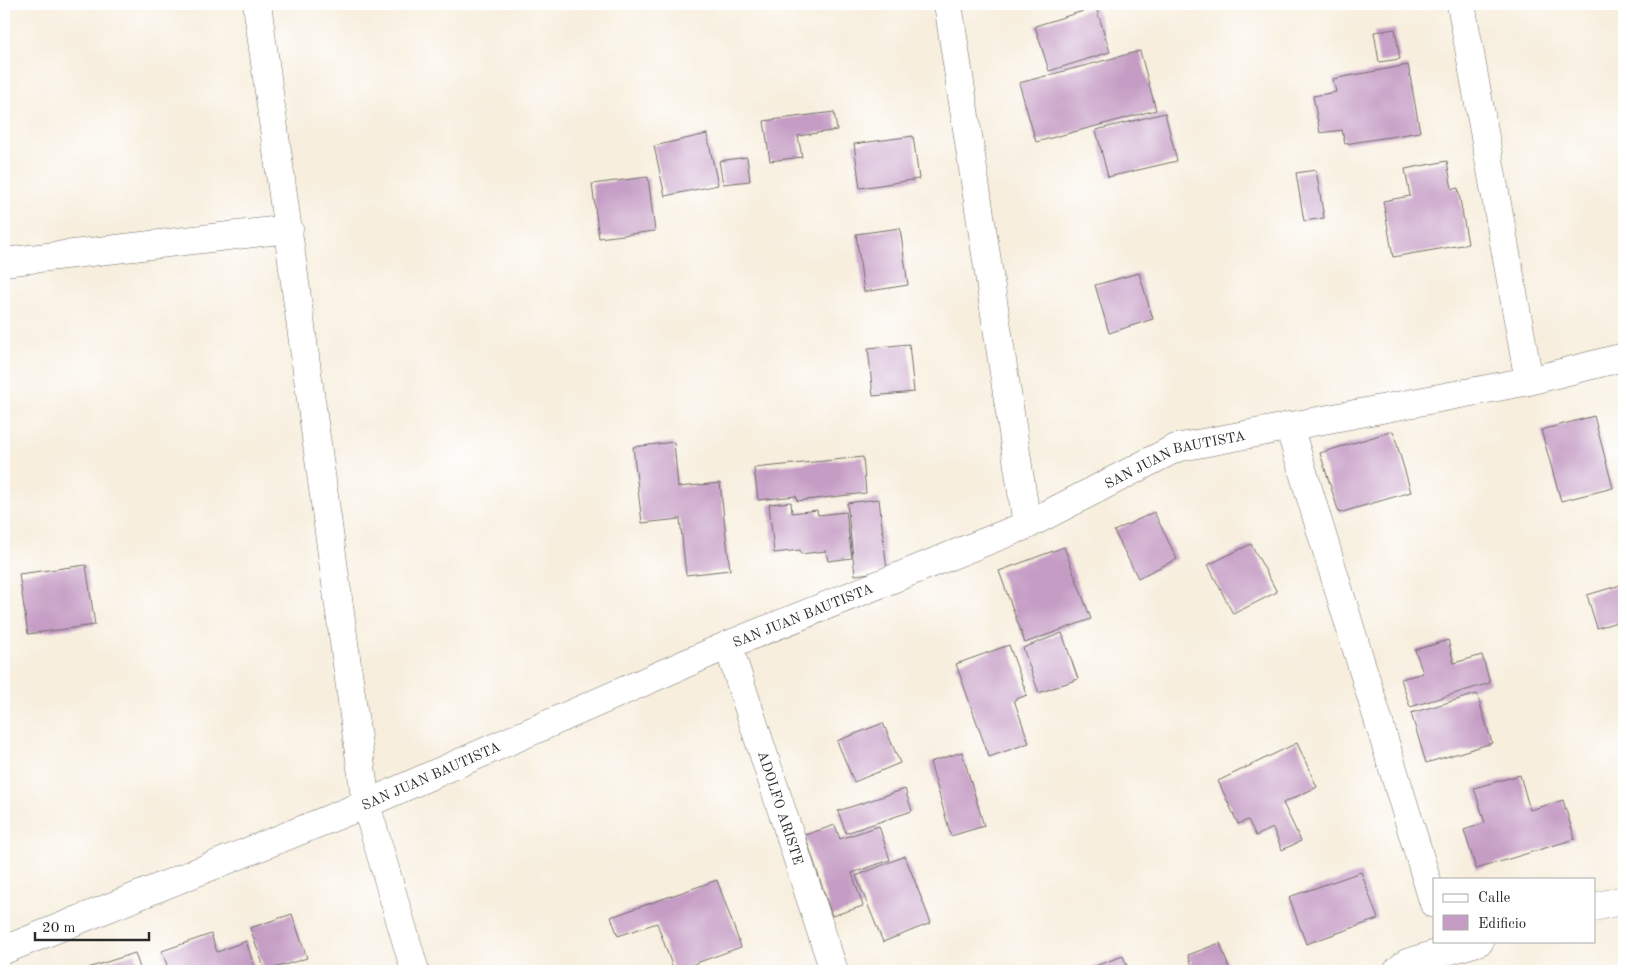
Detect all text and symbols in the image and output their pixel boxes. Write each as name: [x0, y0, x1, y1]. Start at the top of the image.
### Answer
street label: SAN JUAN BAUTISTA: [1103, 429, 1247, 492]
street label: SAN JUAN BAUTISTA: [731, 582, 875, 650]
street label: SAN JUAN BAUTISTA: [360, 740, 503, 813]
street label: ADOLFO ARISTE: [755, 749, 805, 867]
legend: [1433, 878, 1596, 942]
text: Calle: [1478, 891, 1511, 906]
scale bar: [35, 910, 149, 942]
text: Edificio: [1478, 917, 1526, 932]
text: 20 m: [42, 921, 76, 936]

